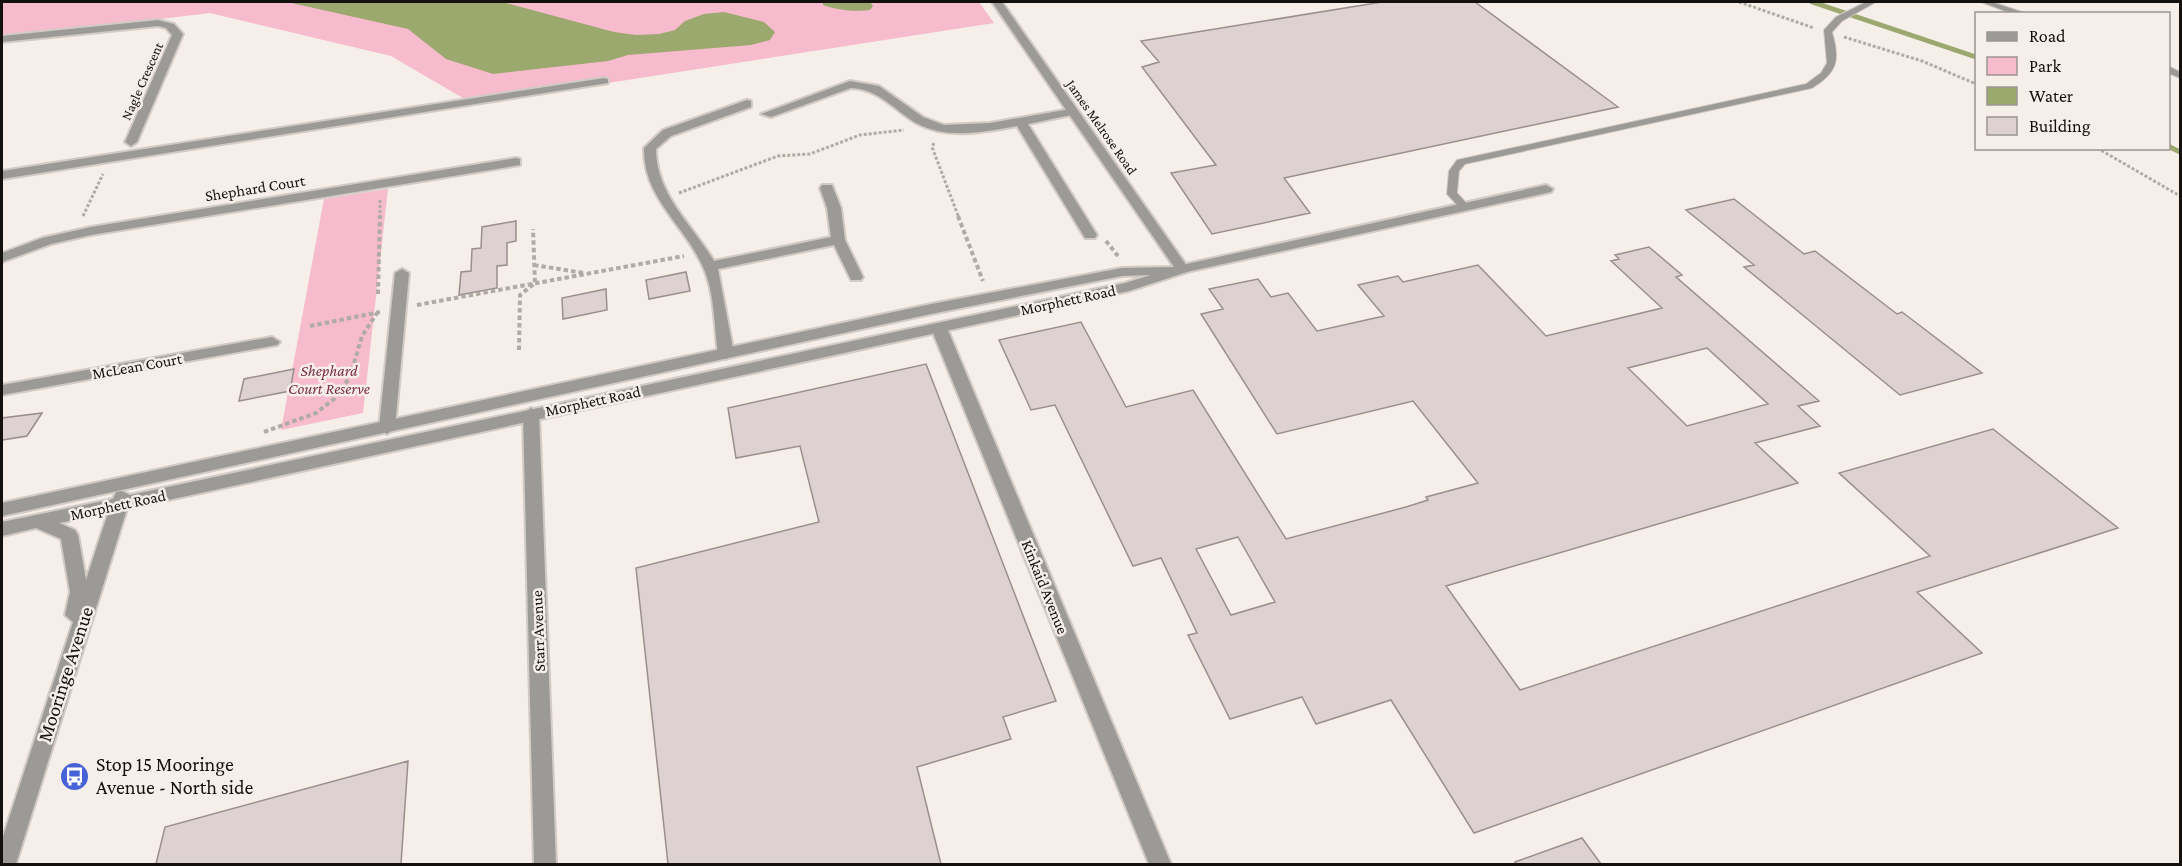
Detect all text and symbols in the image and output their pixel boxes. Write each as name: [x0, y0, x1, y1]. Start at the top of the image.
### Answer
legend: [1975, 12, 2170, 150]
text: Road: [2029, 26, 2066, 46]
street label: Nagle Crescent: [118, 39, 166, 122]
text: Park: [2029, 56, 2061, 76]
street label: James Melrose Road: [1062, 75, 1141, 178]
text: Water: [2029, 86, 2074, 106]
text: Building: [2029, 116, 2091, 136]
street label: Shephard Court: [204, 172, 307, 205]
street label: Morphett Road: [1019, 281, 1118, 319]
street label: McLean Court: [91, 350, 184, 382]
park label: Shephard Court Reserve: [288, 362, 370, 397]
street label: Morphett Road: [544, 382, 643, 420]
street label: Morphett Road: [69, 486, 168, 524]
street label: Kinkaid Avenue: [1018, 538, 1072, 636]
street label: Starr Avenue: [528, 590, 548, 672]
street label: Mooringe Avenue: [33, 604, 98, 745]
place label: Stop 15 Mooringe Avenue - North side: [96, 753, 253, 798]
bus stop icon: Stop 15 Mooringe Avenue - North side: [59, 760, 91, 792]

